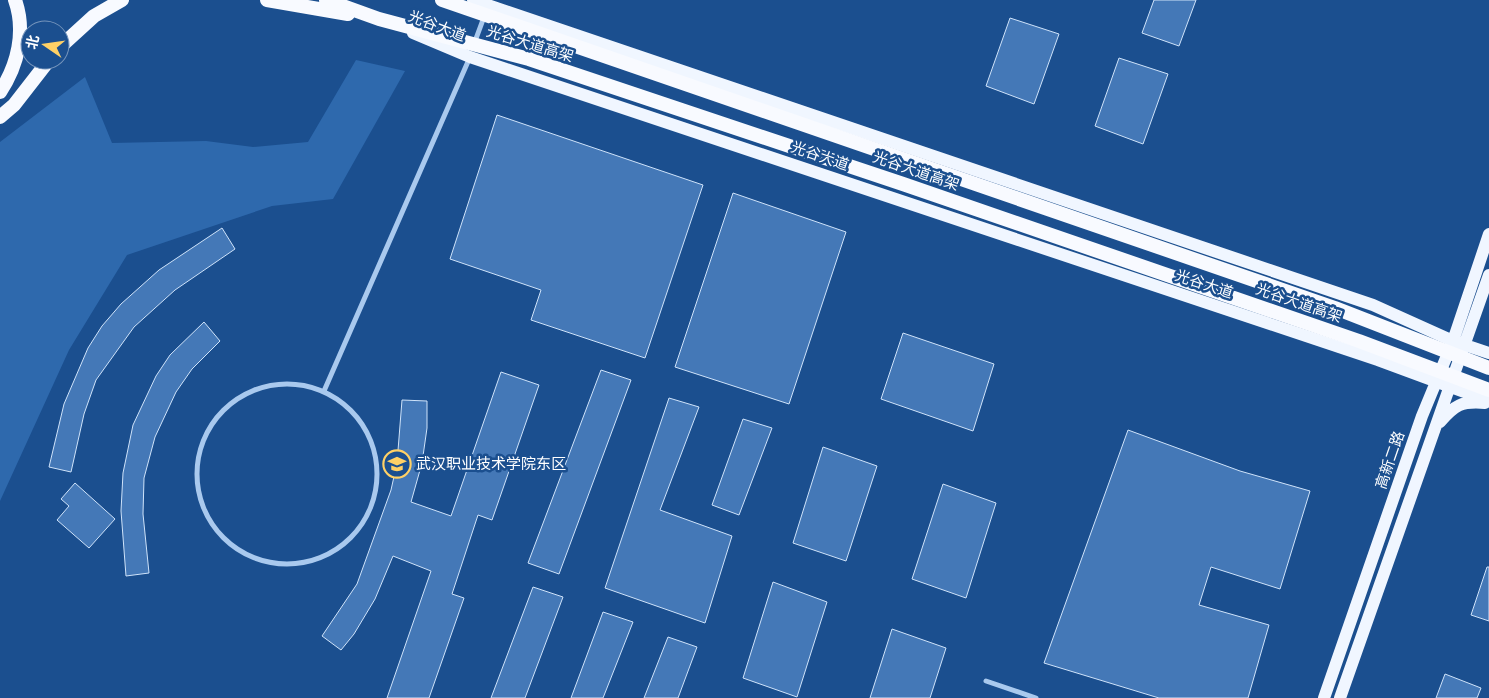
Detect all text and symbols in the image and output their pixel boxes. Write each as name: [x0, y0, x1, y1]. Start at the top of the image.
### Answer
street label: 光谷大道: [406, 7, 468, 45]
north arrow: [20, 20, 70, 70]
street label: 光谷大道高架: [484, 22, 576, 66]
text: 北: [23, 33, 42, 51]
street label: 光谷大道: [789, 138, 851, 174]
street label: 光谷大道高架: [871, 148, 961, 194]
street label: 光谷大道: [1173, 266, 1235, 302]
street label: 光谷大道高架: [1254, 280, 1344, 326]
street label: 高新二路: [1372, 429, 1408, 491]
school or university icon: 武汉职业技术学院东区: [382, 449, 412, 479]
place label: 武汉职业技术学院东区: [416, 455, 566, 473]

